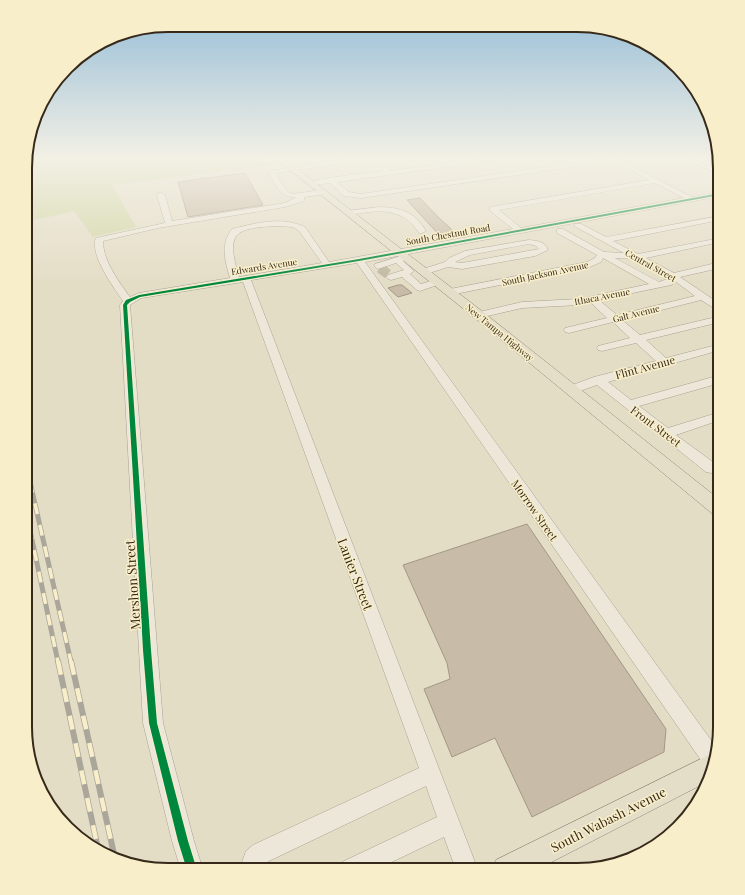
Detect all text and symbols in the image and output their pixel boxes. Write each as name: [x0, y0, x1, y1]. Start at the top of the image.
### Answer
street label: South Chestnut Road: [405, 221, 492, 247]
street label: Central Street: [623, 246, 679, 284]
street label: Edwards Avenue: [230, 255, 298, 277]
street label: South Jackson Avenue: [501, 258, 590, 288]
street label: Ithaca Avenue: [573, 285, 631, 307]
street label: New Tampa Highway: [463, 301, 537, 364]
street label: Galt Avenue: [611, 301, 661, 325]
street label: Flint Avenue: [613, 352, 677, 382]
street label: Front Street: [628, 402, 684, 450]
street label: Morrow Street: [508, 476, 562, 544]
street label: Lanier Street: [334, 536, 378, 613]
street label: Mershon Street: [120, 539, 144, 630]
street label: South Wabash Avenue: [547, 782, 669, 855]

